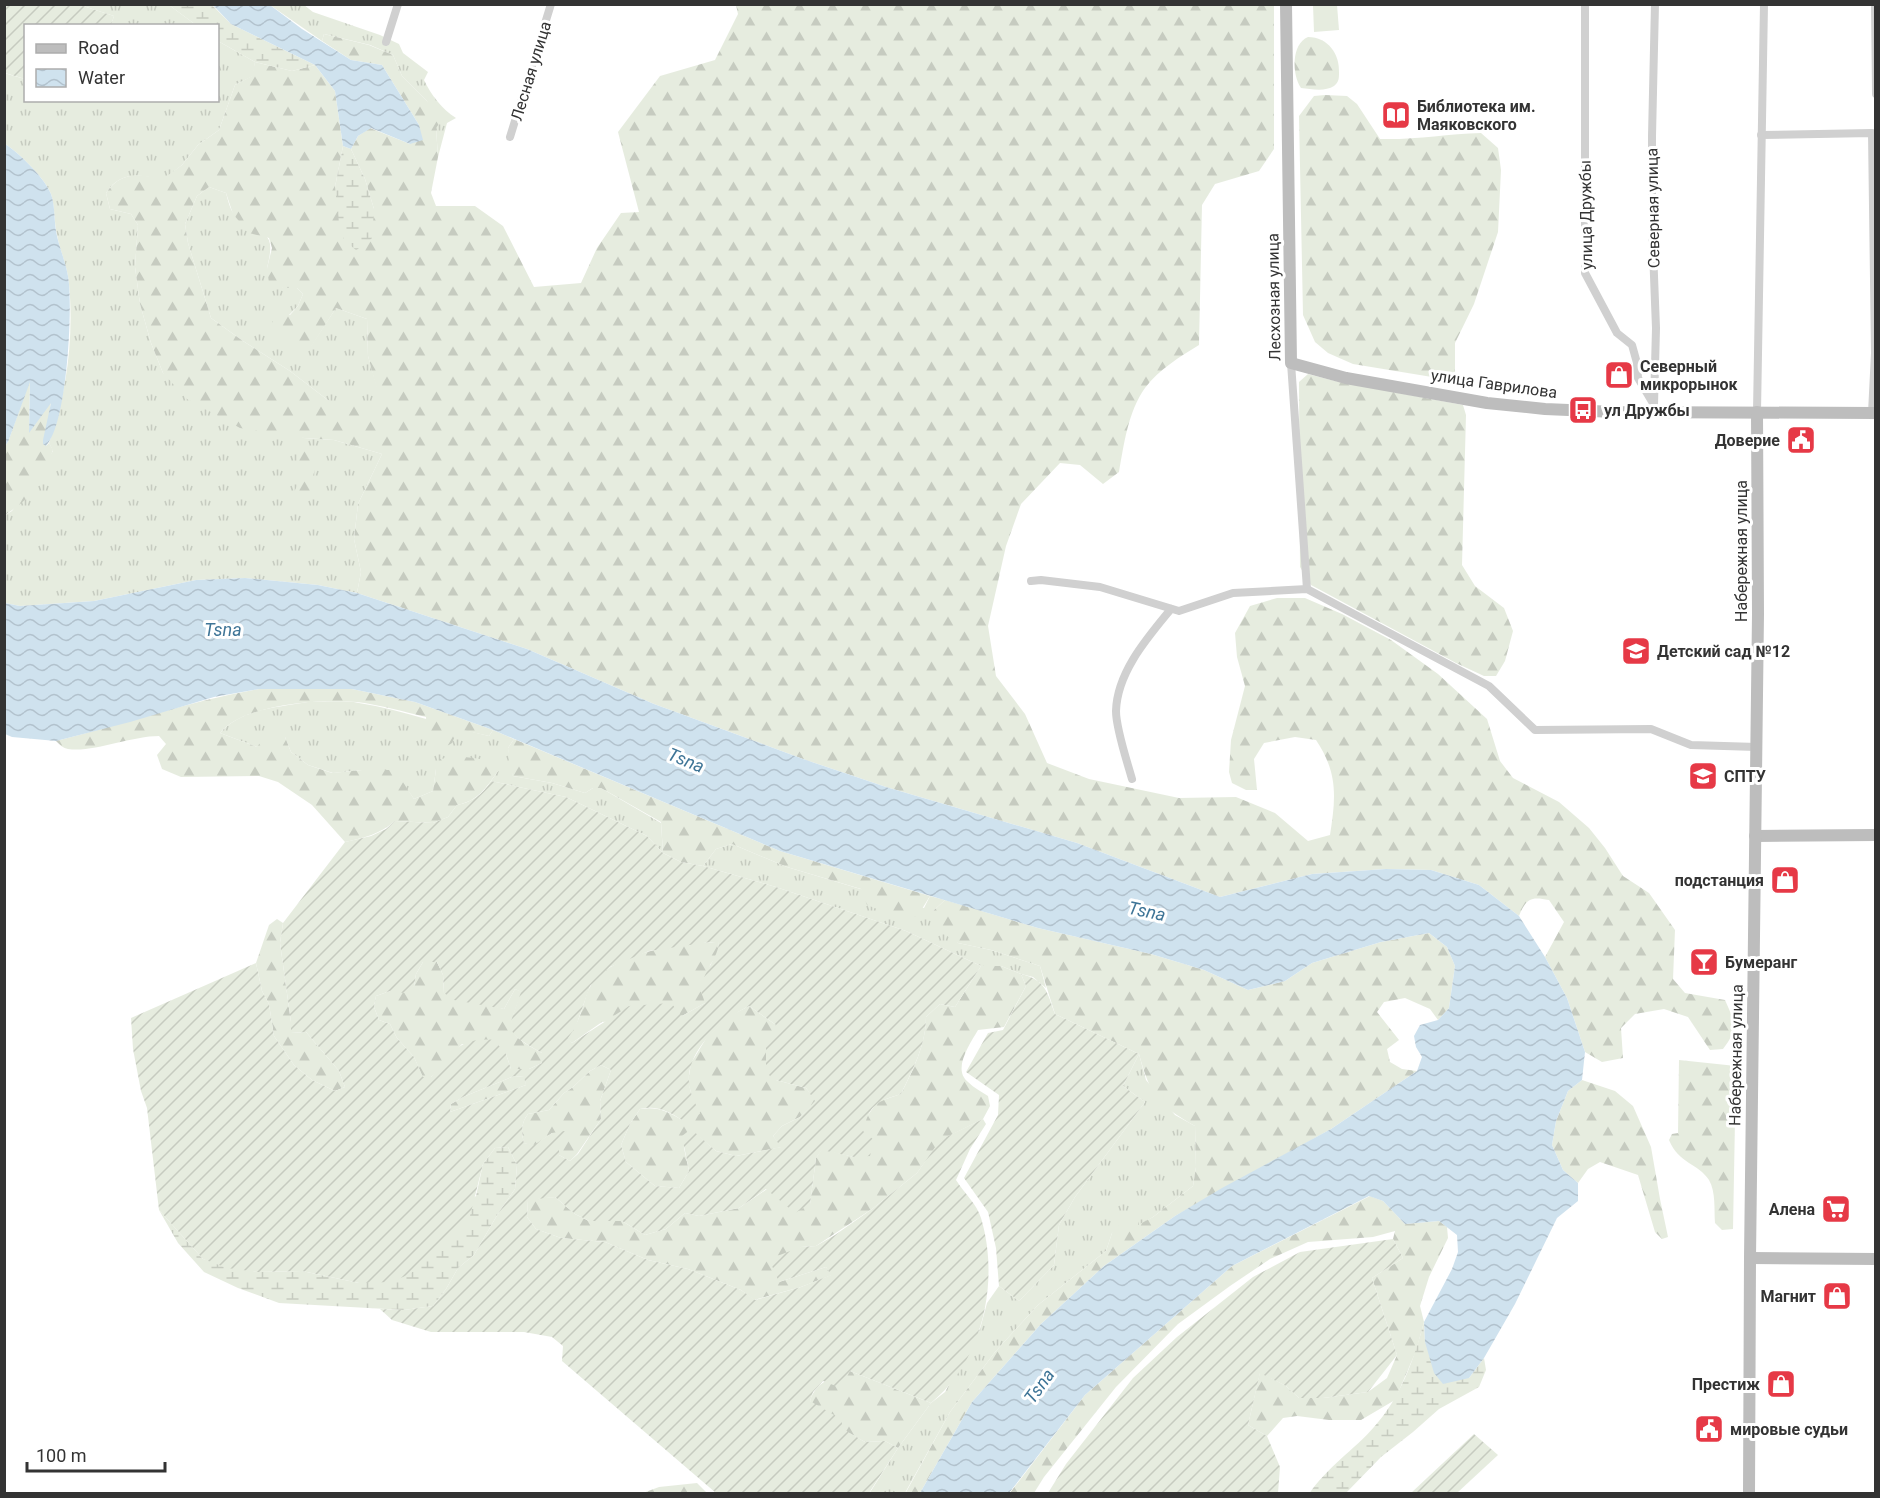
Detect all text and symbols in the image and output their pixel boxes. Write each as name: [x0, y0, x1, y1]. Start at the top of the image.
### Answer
street label: Лесная улица: [507, 19, 555, 123]
legend: [24, 24, 219, 102]
text: Road: [78, 37, 119, 58]
text: Water: [78, 67, 125, 88]
place label: Библиотека им. Маяковского: [1417, 97, 1536, 134]
library icon: Библиотека им. Маяковского: [1380, 99, 1412, 131]
street label: Северная улица: [1642, 148, 1664, 268]
street label: улица Дружбы: [1576, 160, 1596, 270]
street label: Лесхозная улица: [1263, 233, 1285, 361]
place label: Северный микрорынок: [1640, 357, 1739, 394]
shop icon: Северный микрорынок: [1603, 359, 1635, 391]
street label: улица Гаврилова: [1430, 366, 1558, 402]
bus stop icon: ул Дружбы: [1567, 394, 1599, 426]
place label: ул Дружбы: [1604, 401, 1690, 420]
public building icon: Доверие: [1785, 424, 1817, 456]
place label: Доверие: [1715, 431, 1780, 450]
street label: Набережная улица: [1732, 480, 1751, 622]
water label: Tsna: [204, 619, 242, 640]
school or university icon: Детский сад №12: [1620, 635, 1652, 667]
place label: Детский сад №12: [1657, 642, 1790, 661]
water label: Tsna: [665, 743, 707, 777]
school or university icon: СПТУ: [1687, 760, 1719, 792]
place label: СПТУ: [1724, 767, 1766, 786]
shop icon: подстанция: [1769, 864, 1801, 896]
place label: подстанция: [1675, 871, 1764, 890]
water label: Tsna: [1126, 897, 1168, 925]
bar icon: Бумеранг: [1688, 946, 1720, 978]
place label: Бумеранг: [1725, 953, 1797, 972]
street label: Набережная улица: [1725, 984, 1747, 1126]
supermarket icon: Алена: [1820, 1193, 1852, 1225]
place label: Алена: [1769, 1200, 1815, 1219]
shop icon: Магнит: [1821, 1280, 1853, 1312]
place label: Магнит: [1760, 1287, 1816, 1306]
water label: Tsna: [1019, 1365, 1059, 1407]
shop icon: Престиж: [1765, 1368, 1797, 1400]
place label: Престиж: [1692, 1375, 1760, 1394]
public building icon: мировые судьи: [1693, 1413, 1725, 1445]
place label: мировые судьи: [1730, 1420, 1848, 1439]
scale bar: [27, 1435, 165, 1473]
text: 100 m: [36, 1445, 87, 1466]

